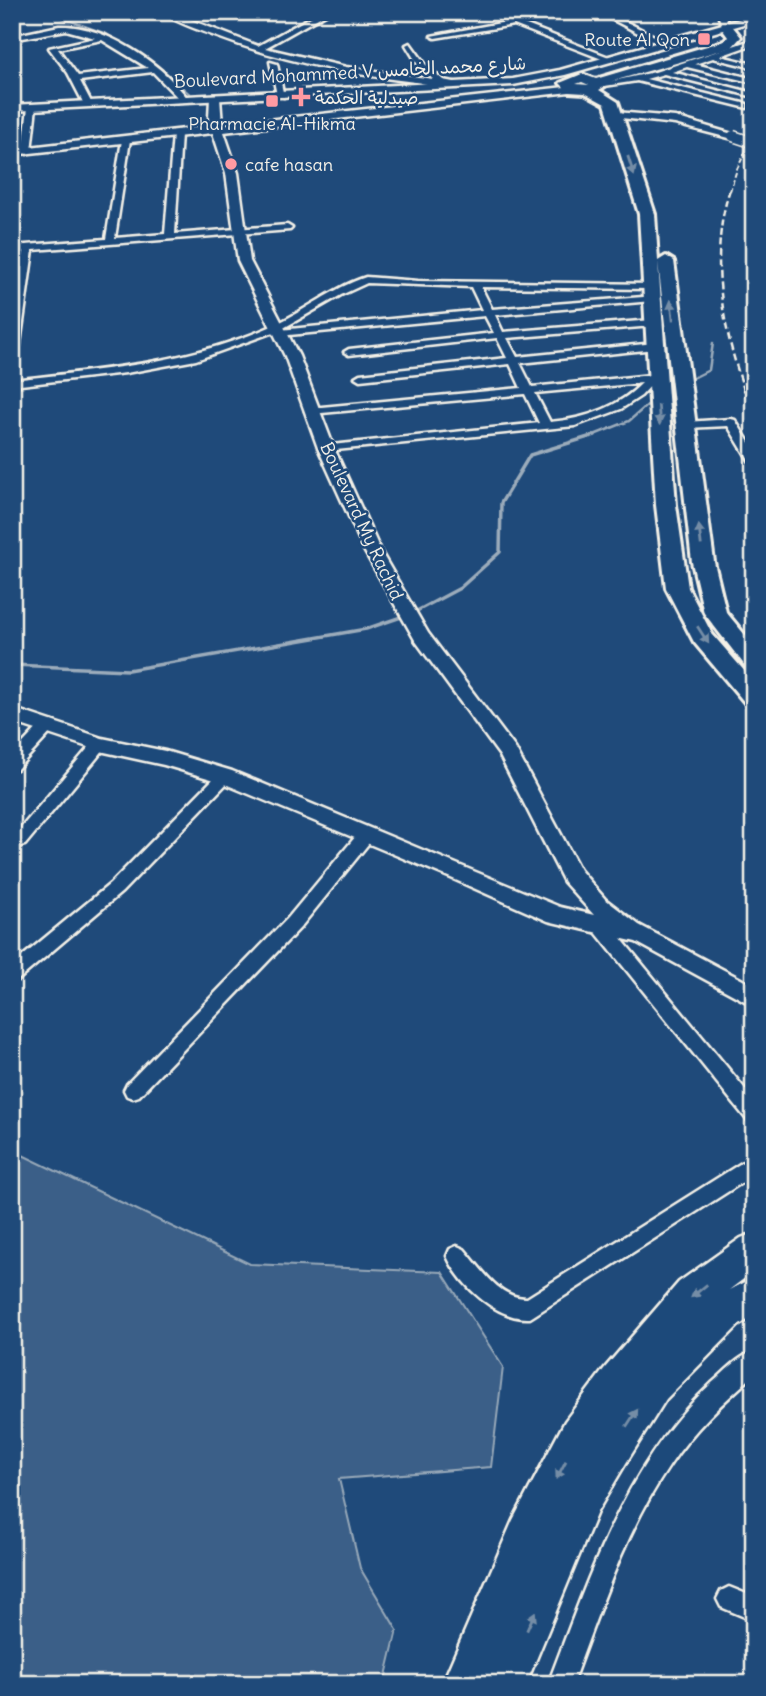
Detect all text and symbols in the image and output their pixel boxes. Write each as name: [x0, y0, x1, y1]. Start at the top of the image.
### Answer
place label: Route Al Qon: [584, 28, 690, 51]
marker: Route Al Qon: [696, 31, 712, 47]
street label: Boulevard Mohammed V شارع محمد الخامس: [173, 51, 527, 94]
place label: صيدلية الحكمة: [315, 86, 418, 109]
marker: صيدلية الحكمة: [293, 89, 309, 105]
marker: Pharmacie Al-Hikma: [264, 93, 280, 109]
place label: Pharmacie Al-Hikma: [188, 112, 356, 135]
place label: cafe hasan: [245, 153, 333, 176]
one-way arrow: [626, 155, 637, 176]
marker: cafe hasan: [223, 156, 239, 172]
one-way arrow: [666, 298, 677, 320]
one-way arrow: [654, 404, 665, 426]
street label: Boulevard My Rachid: [315, 438, 409, 604]
one-way arrow: [694, 524, 705, 546]
one-way arrow: [696, 625, 709, 644]
one-way arrow: [691, 1283, 709, 1298]
one-way arrow: [625, 1409, 639, 1427]
one-way arrow: [555, 1460, 567, 1480]
one-way arrow: [526, 1611, 537, 1632]

